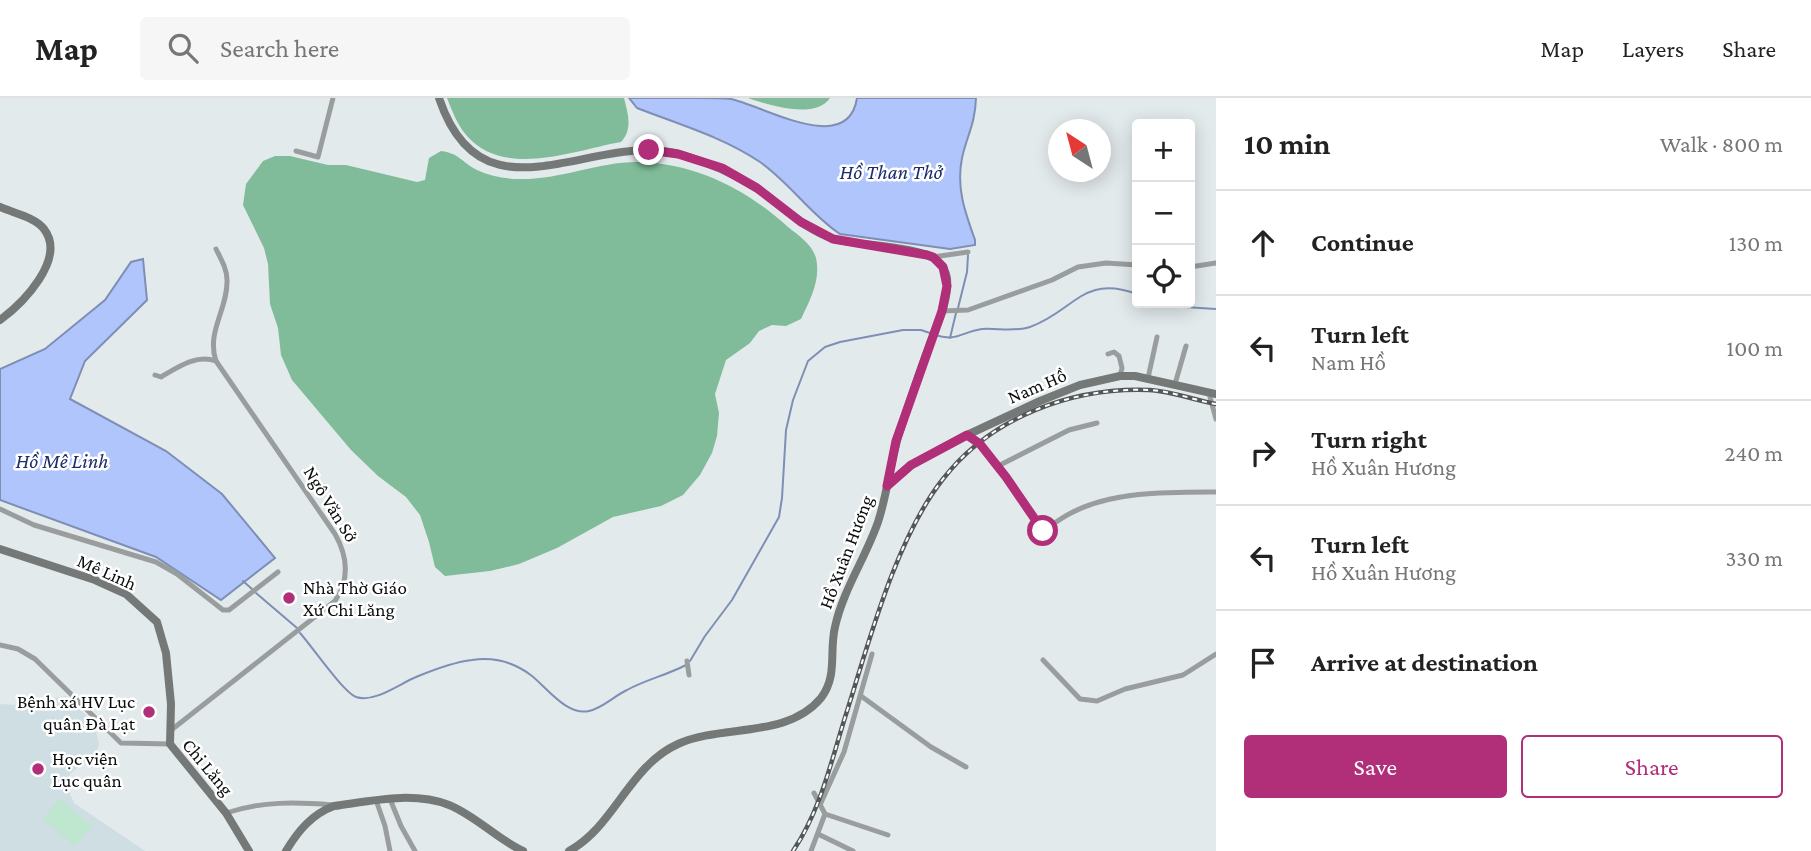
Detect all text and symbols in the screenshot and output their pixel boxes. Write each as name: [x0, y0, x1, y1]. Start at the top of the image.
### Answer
search box: [140, 17, 630, 80]
icon: search: [164, 29, 202, 67]
text: Map: [35, 30, 98, 67]
text: Search here: [220, 34, 339, 63]
text: Map: [1540, 35, 1584, 62]
text: Layers: [1622, 35, 1684, 62]
text: Share: [1722, 35, 1776, 62]
north arrow: [1048, 119, 1111, 182]
map controls: [1132, 119, 1195, 308]
button: +: [1132, 119, 1195, 182]
text: 10 min: [1244, 127, 1331, 160]
text: Walk · 800 m: [1660, 131, 1783, 157]
route end: [633, 134, 664, 165]
water label: Hồ Than Thở: [839, 160, 944, 184]
button: −: [1132, 182, 1195, 245]
icon: ahead: [1244, 224, 1282, 262]
text: Continue: [1311, 228, 1414, 257]
text: 130 m: [1729, 230, 1783, 256]
button: locate: [1132, 245, 1195, 308]
text: Turn left: [1311, 320, 1409, 349]
icon: left: [1244, 329, 1282, 367]
text: 100 m: [1727, 335, 1783, 361]
text: Nam Hồ: [1311, 349, 1386, 375]
street label: Nam Hồ: [1004, 364, 1070, 408]
text: Turn right: [1311, 425, 1427, 454]
icon: right: [1244, 434, 1282, 472]
text: 240 m: [1724, 440, 1783, 466]
water label: Hồ Mê Linh: [16, 449, 108, 473]
text: Hồ Xuân Hương: [1311, 454, 1456, 480]
street label: Ngô Văn Sở: [300, 462, 363, 546]
street label: Hồ Xuân Hương: [815, 492, 877, 612]
route start: [1027, 515, 1058, 546]
text: Turn left: [1311, 530, 1409, 559]
icon: left: [1244, 539, 1282, 577]
text: 330 m: [1725, 545, 1783, 571]
street label: Mê Linh: [74, 550, 140, 594]
text: Hồ Xuân Hương: [1311, 559, 1456, 585]
place label: Nhà Thờ Giáo Xứ Chi Lăng: [303, 577, 407, 620]
marker: Nhà Thờ Giáo Xứ Chi Lăng: [281, 590, 297, 606]
icon: arrive: [1244, 644, 1282, 682]
text: Arrive at destination: [1311, 648, 1538, 677]
place label: Bệnh xá HV Lục quân Đà Lạt: [17, 691, 136, 734]
marker: Bệnh xá HV Lục quân Đà Lạt: [141, 704, 157, 720]
street label: Chi Lăng: [178, 734, 238, 800]
button: Save: [1244, 735, 1507, 798]
button: Share: [1521, 735, 1783, 798]
place label: Học viện Lục quân: [52, 748, 122, 791]
marker: Học viện Lục quân: [30, 761, 46, 777]

